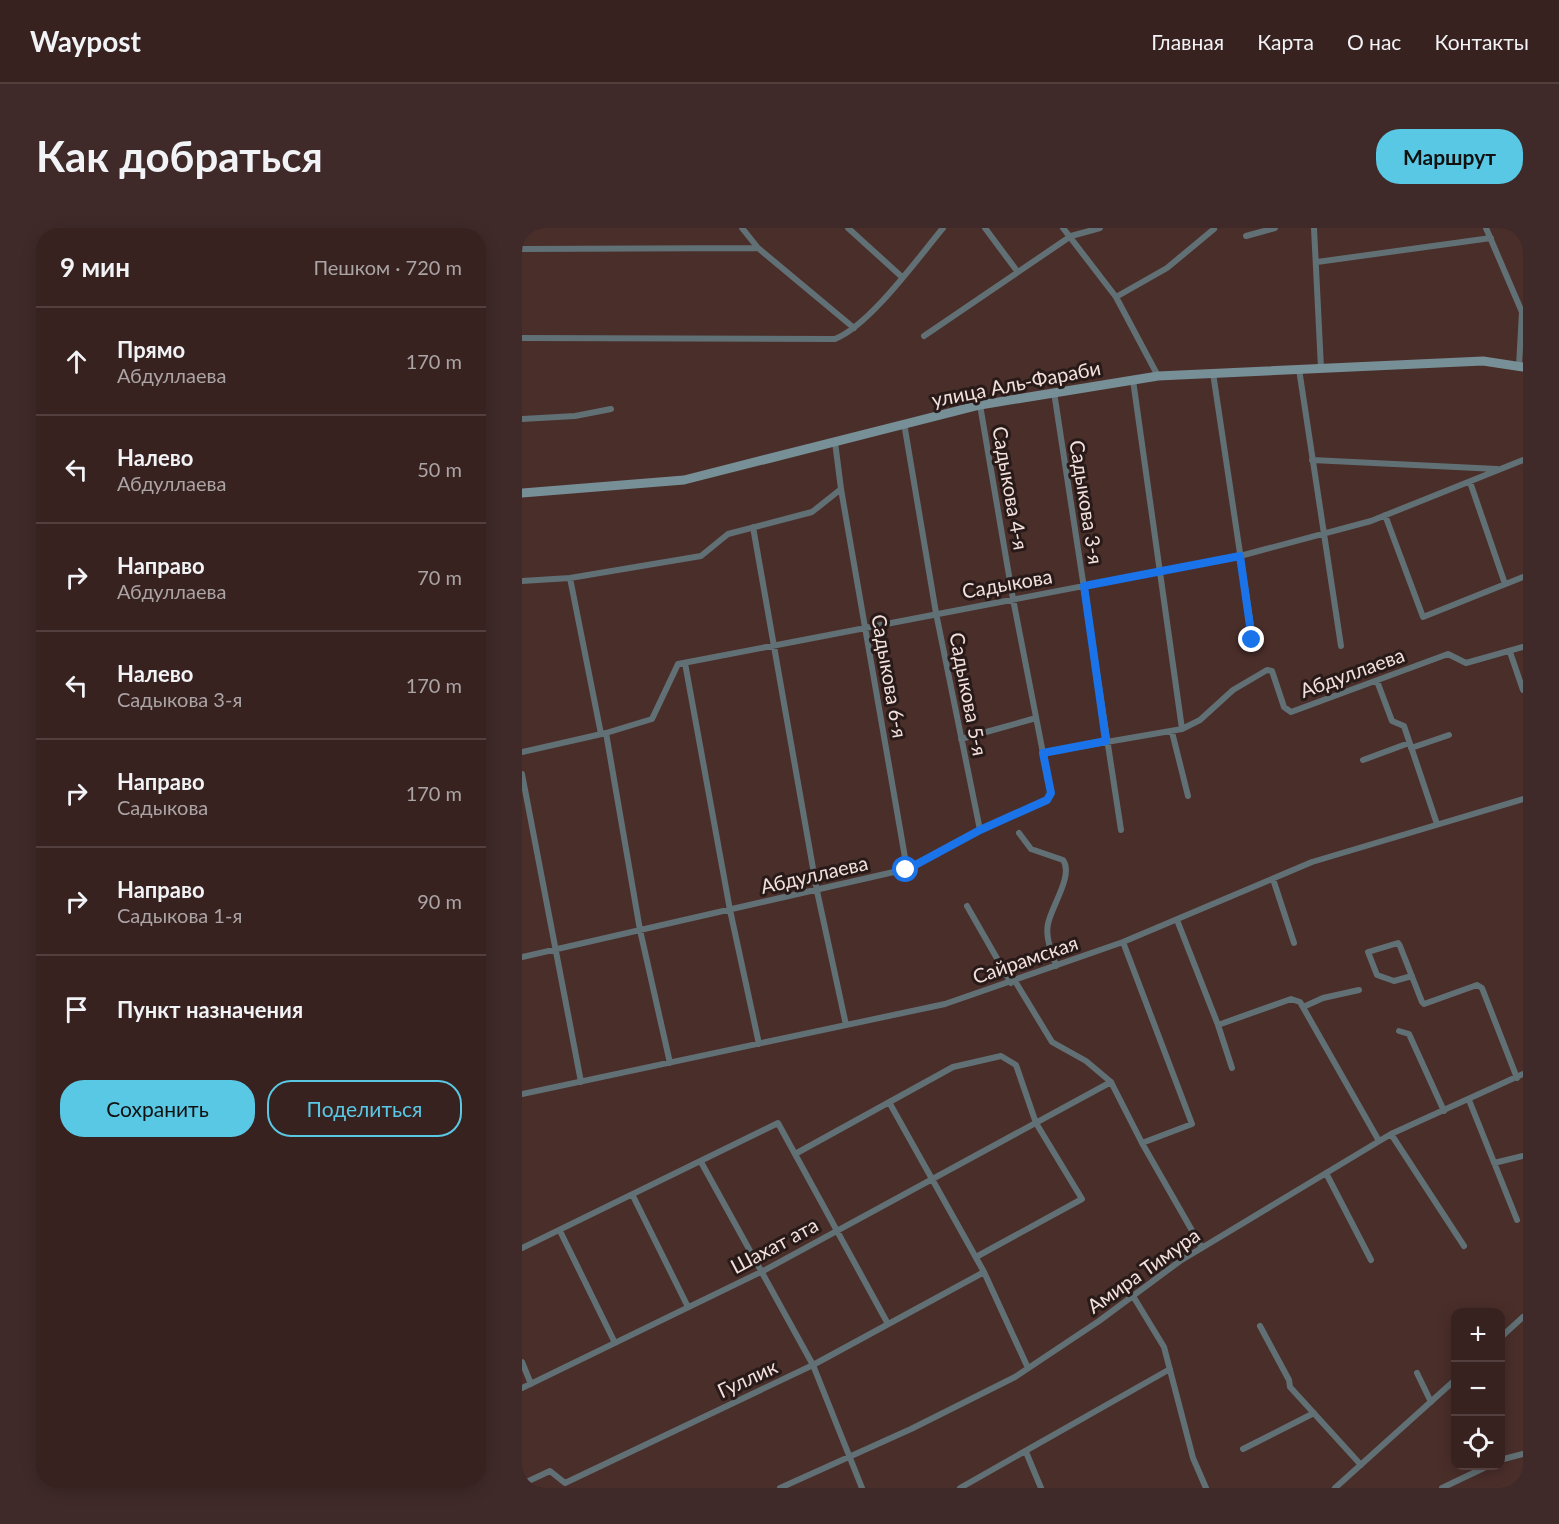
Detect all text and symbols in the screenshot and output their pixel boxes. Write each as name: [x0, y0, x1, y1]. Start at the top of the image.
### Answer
text: Waypost: [30, 24, 141, 58]
text: Главная: [1151, 29, 1224, 54]
text: Карта: [1257, 29, 1314, 54]
text: О нас: [1347, 29, 1401, 54]
text: Контакты: [1434, 29, 1529, 54]
button: Маршрут: [1376, 129, 1523, 184]
text: Как добраться: [36, 131, 323, 181]
text: 9 мин: [60, 251, 130, 283]
text: Пешком · 720 m: [313, 255, 462, 279]
text: Прямо: [117, 336, 185, 363]
icon: ahead: [60, 345, 93, 378]
text: 170 m: [406, 349, 462, 373]
street label: улица Аль-Фараби: [930, 355, 1102, 411]
text: Абдуллаева: [117, 363, 226, 387]
street label: Садыкова 4-я: [988, 424, 1034, 552]
street label: Садыкова 3-я: [1065, 438, 1109, 566]
text: Налево: [117, 444, 193, 471]
icon: left: [60, 453, 93, 486]
text: 50 m: [417, 457, 462, 481]
text: Абдуллаева: [117, 471, 226, 495]
text: Направо: [117, 552, 205, 579]
icon: right: [60, 561, 93, 594]
street label: Садыкова: [960, 563, 1054, 603]
text: 70 m: [417, 565, 462, 589]
text: Абдуллаева: [117, 579, 226, 603]
street label: Садыкова 6-я: [867, 612, 913, 740]
route end: [1238, 626, 1264, 652]
street label: Садыкова 5-я: [945, 630, 993, 758]
street label: Абдуллаева: [1296, 642, 1408, 702]
text: Налево: [117, 660, 193, 687]
icon: left: [60, 669, 93, 702]
text: 170 m: [406, 673, 462, 697]
text: Садыкова 3-я: [117, 687, 242, 711]
text: Направо: [117, 768, 205, 795]
icon: right: [60, 777, 93, 810]
text: 170 m: [406, 781, 462, 805]
text: Садыкова: [117, 795, 208, 819]
street label: Абдуллаева: [758, 850, 870, 898]
route start: [892, 856, 918, 882]
text: Направо: [117, 876, 205, 903]
icon: right: [60, 885, 93, 918]
text: 90 m: [417, 889, 462, 913]
text: Садыкова 1-я: [117, 903, 242, 927]
street label: Сайрамская: [969, 930, 1081, 988]
icon: arrive: [60, 993, 93, 1026]
text: Пункт назначения: [117, 996, 303, 1023]
button: Сохранить: [60, 1080, 255, 1137]
button: Поделиться: [267, 1080, 462, 1137]
street label: Шахат ата: [726, 1212, 822, 1278]
street label: Амира Тимура: [1082, 1222, 1204, 1318]
map controls: [1451, 1308, 1505, 1470]
button: +: [1451, 1308, 1505, 1362]
street label: Гуллик: [713, 1353, 781, 1402]
button: −: [1451, 1362, 1505, 1416]
button: locate: [1451, 1416, 1505, 1470]

